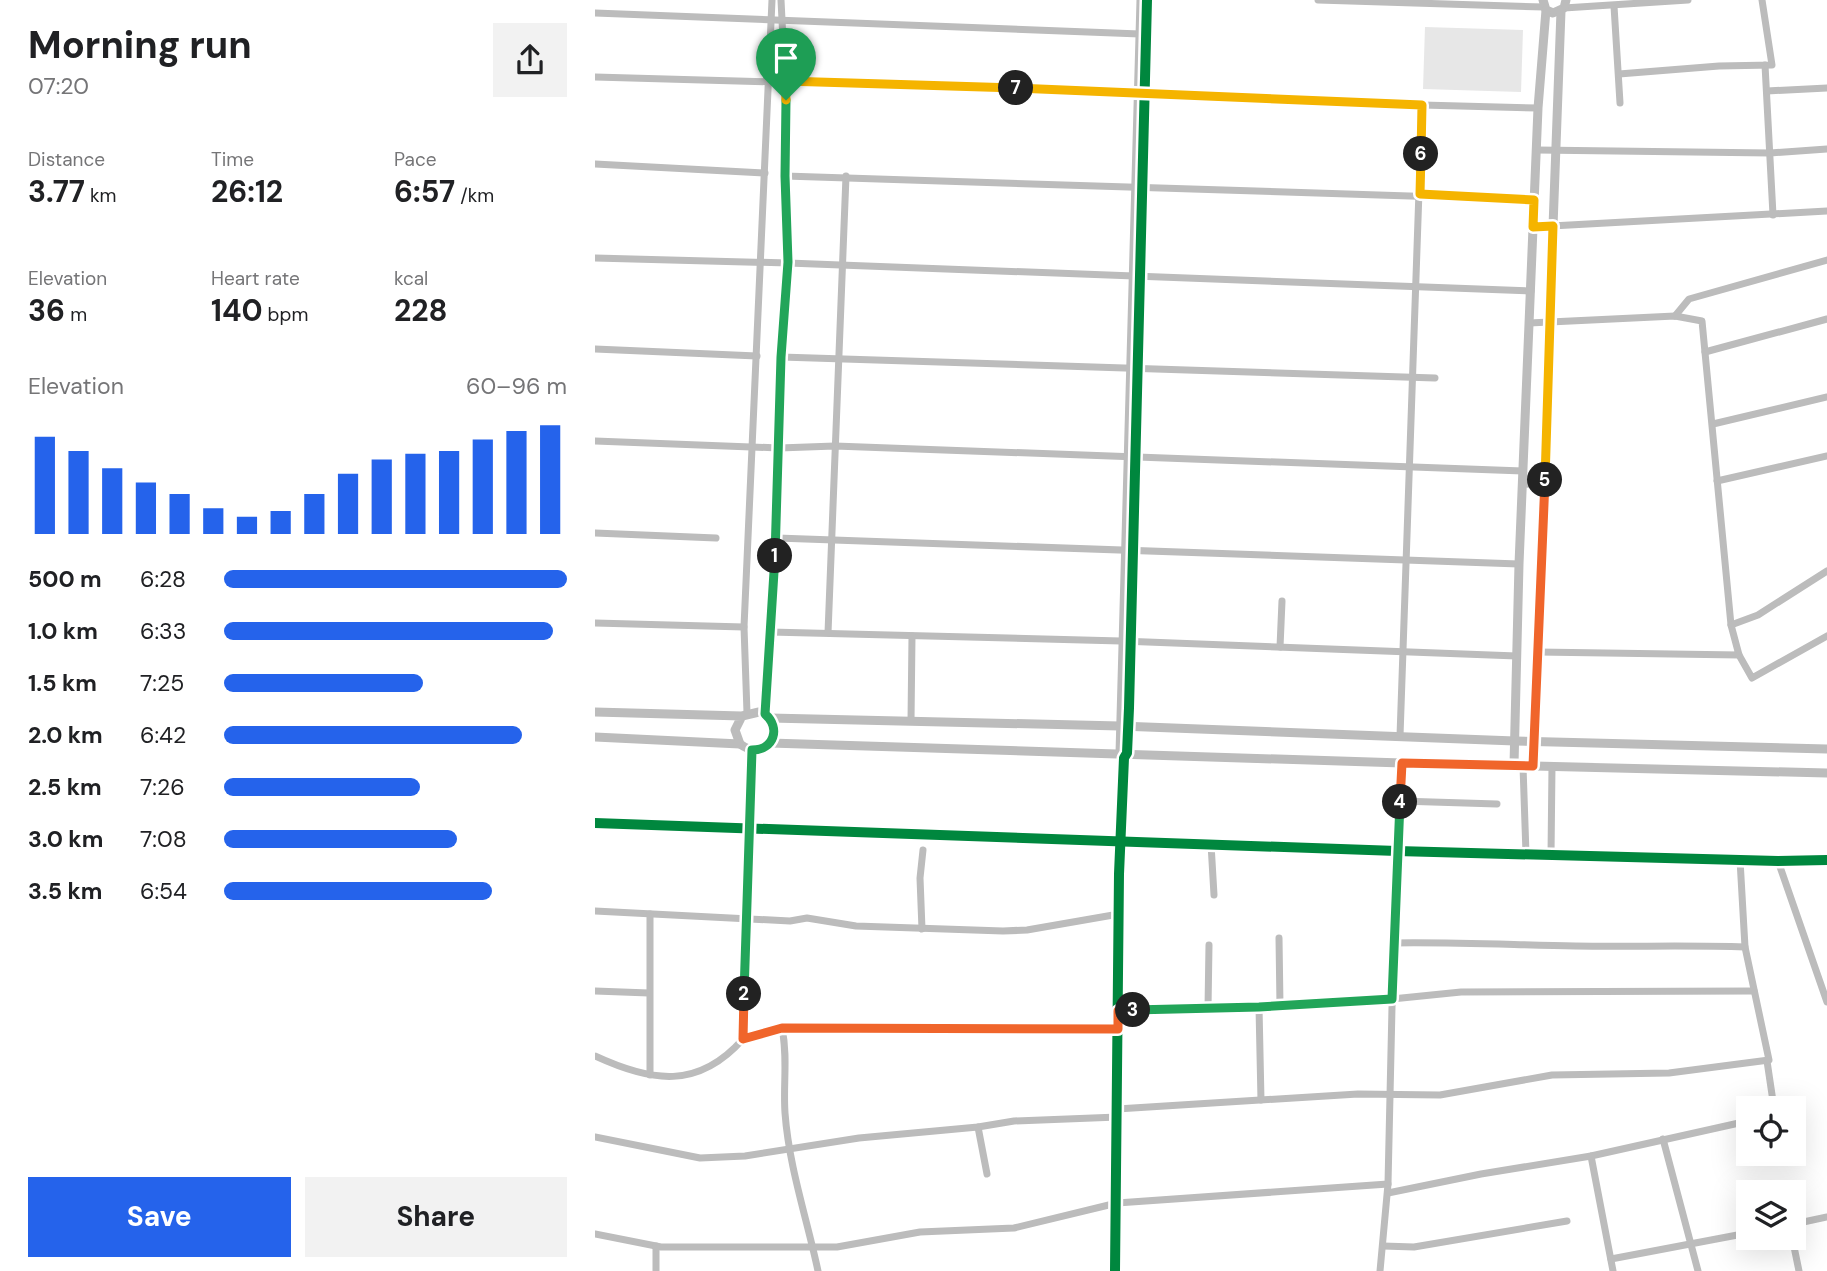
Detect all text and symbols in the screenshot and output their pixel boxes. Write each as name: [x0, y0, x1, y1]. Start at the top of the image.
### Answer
text: Morning run: [28, 20, 252, 70]
button: share: [493, 23, 567, 97]
pin: [756, 28, 816, 100]
icon: arrive: [767, 39, 805, 77]
pin: 7: [999, 70, 1033, 106]
text: 07:20: [28, 71, 89, 101]
text: 7: [1010, 75, 1021, 100]
pin: 6: [1403, 136, 1439, 172]
text: 6: [1414, 141, 1427, 166]
text: Distance: [28, 147, 105, 172]
text: Time: [211, 147, 254, 172]
text: Pace: [394, 147, 437, 172]
text: 3.77: [28, 172, 85, 211]
text: 26:12: [211, 172, 283, 211]
text: 6:57: [394, 172, 455, 211]
text: km: [85, 183, 117, 208]
text: /km: [455, 183, 494, 208]
text: Elevation: [28, 266, 107, 291]
text: Heart rate: [211, 266, 300, 291]
text: kcal: [394, 266, 428, 291]
text: 36: [28, 291, 65, 330]
text: 140: [211, 291, 263, 330]
text: 228: [394, 291, 447, 330]
text: m: [65, 302, 87, 327]
text: bpm: [263, 302, 308, 327]
text: Elevation: [28, 371, 124, 401]
text: 60–96 m: [466, 371, 567, 401]
pin: 5: [1527, 462, 1563, 498]
text: 5: [1539, 467, 1550, 492]
pin: 1: [757, 538, 793, 574]
text: 1: [771, 543, 778, 568]
text: 500 m: [28, 564, 102, 594]
text: 6:28: [140, 564, 186, 594]
text: 1.0 km: [28, 616, 98, 646]
text: 6:33: [140, 616, 186, 646]
text: 1.5 km: [28, 668, 97, 698]
text: 7:25: [140, 668, 184, 698]
text: 2.0 km: [28, 720, 103, 750]
text: 6:42: [140, 720, 186, 750]
text: 2.5 km: [28, 772, 102, 802]
text: 7:26: [140, 772, 185, 802]
pin: 4: [1383, 784, 1417, 820]
text: 4: [1393, 789, 1406, 814]
text: 3.0 km: [28, 824, 103, 854]
text: 7:08: [140, 824, 187, 854]
text: 3.5 km: [28, 876, 102, 906]
text: 6:54: [140, 876, 187, 906]
pin: 2: [727, 976, 761, 1012]
text: 2: [738, 981, 749, 1006]
pin: 3: [1115, 992, 1151, 1028]
text: 3: [1127, 997, 1138, 1022]
map controls: [1736, 1096, 1806, 1250]
button: locate: [1736, 1096, 1806, 1166]
button: Save: [28, 1177, 291, 1257]
button: Share: [305, 1177, 567, 1257]
button: layers: [1736, 1180, 1806, 1250]

